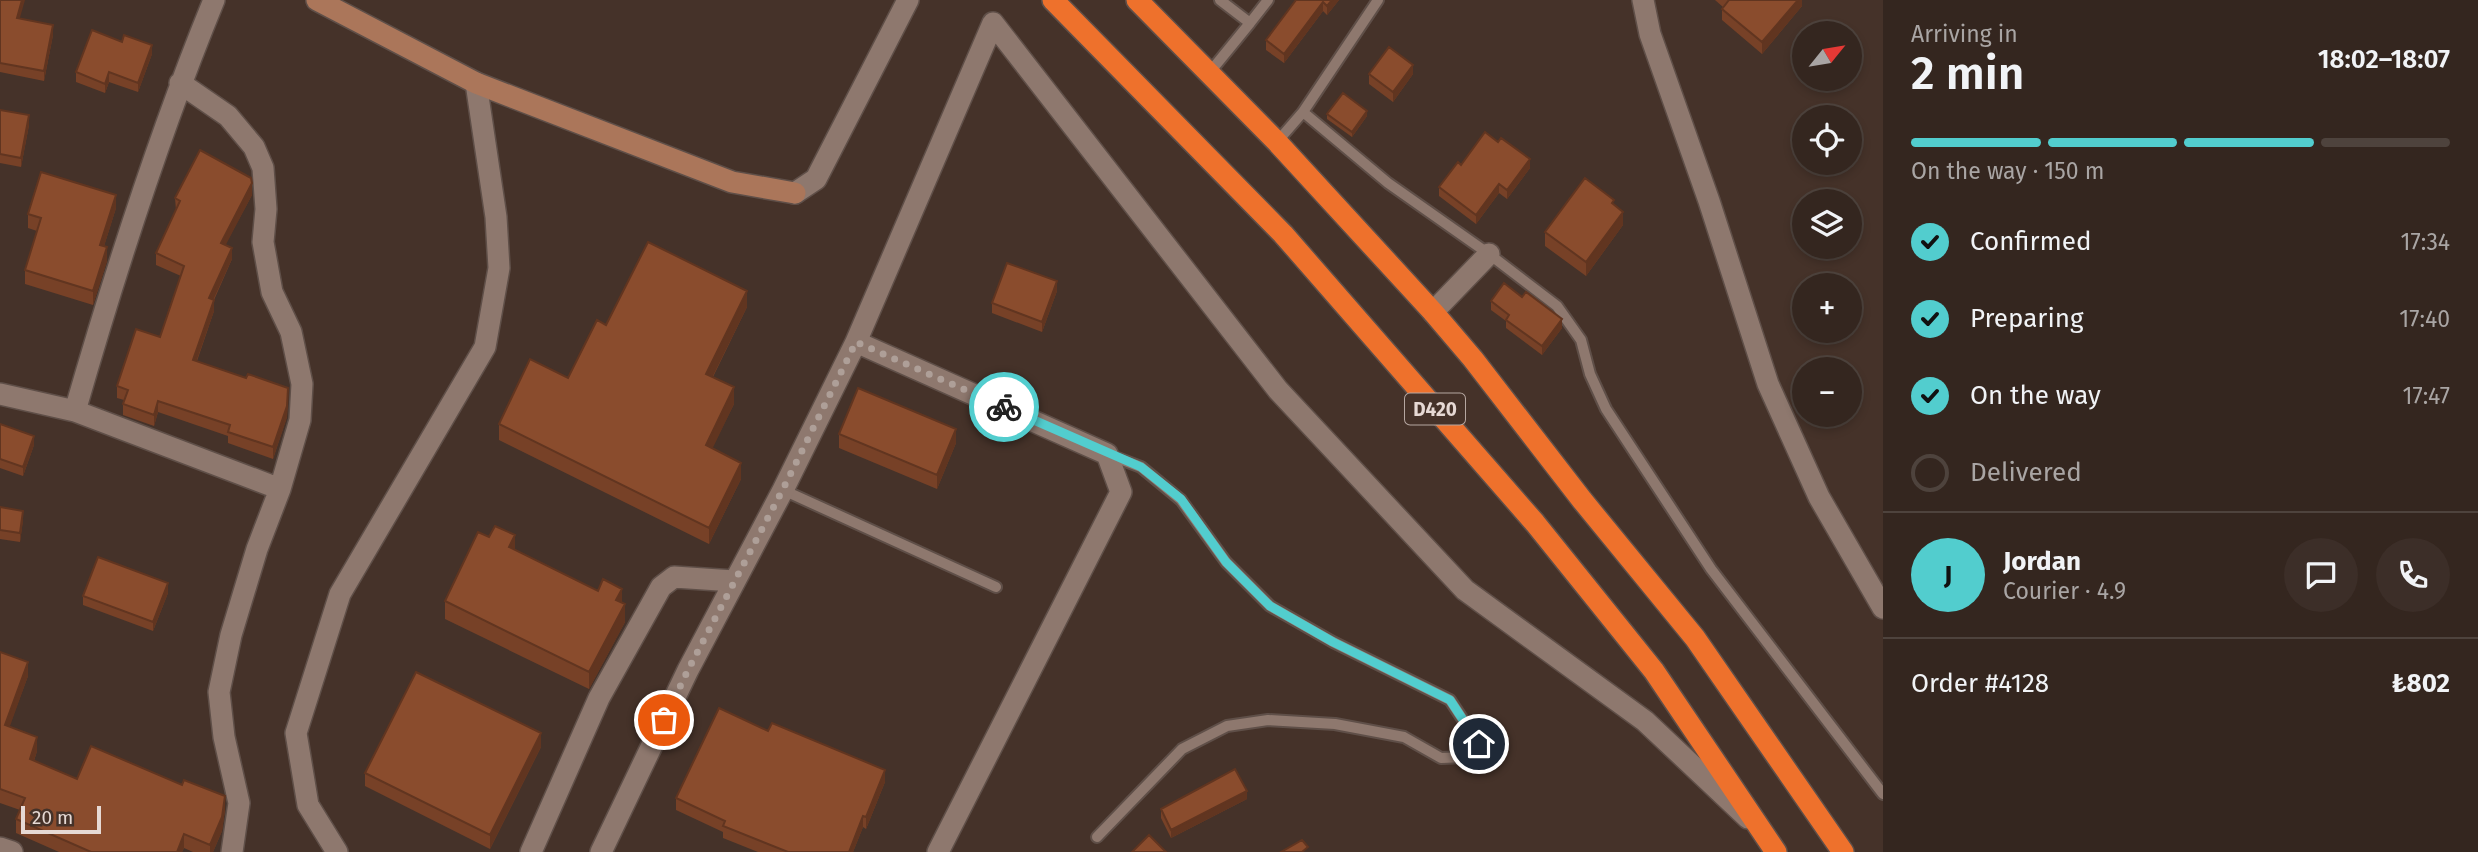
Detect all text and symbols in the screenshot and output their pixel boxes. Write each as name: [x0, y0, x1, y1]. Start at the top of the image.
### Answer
text: Arriving in: [1911, 20, 2018, 48]
north arrow: [1792, 21, 1862, 91]
map controls: [1792, 21, 1862, 427]
text: 18:02–18:07: [2318, 44, 2450, 75]
text: 2 min: [1911, 46, 2024, 101]
button: locate: [1792, 105, 1862, 175]
text: On the way · 150 m: [1911, 157, 2104, 185]
button: layers: [1792, 189, 1862, 259]
icon: check: [1911, 223, 1949, 261]
text: Confirmed: [1970, 226, 2091, 257]
text: 17:34: [2401, 228, 2450, 256]
button: +: [1792, 273, 1862, 343]
icon: check: [1911, 300, 1949, 338]
text: Preparing: [1970, 303, 2083, 334]
text: 17:40: [2399, 305, 2450, 333]
button: −: [1792, 357, 1862, 427]
courier: [969, 372, 1039, 442]
icon: check: [1911, 377, 1949, 415]
text: On the way: [1970, 380, 2101, 411]
text: 17:47: [2403, 382, 2450, 410]
icon: bike: [985, 388, 1023, 426]
road number: D420: [1405, 394, 1465, 424]
text: Delivered: [1970, 457, 2082, 488]
button: chat: [2284, 538, 2358, 612]
button: phone: [2376, 538, 2450, 612]
text: Jordan: [2003, 546, 2081, 577]
text: J: [1944, 560, 1952, 591]
text: Courier · 4.9: [2003, 577, 2126, 605]
text: Order #4128: [1911, 668, 2049, 699]
text: ₺802: [2391, 668, 2450, 699]
pin: [634, 690, 694, 750]
icon: bag: [645, 701, 683, 739]
pin: [1449, 714, 1509, 774]
icon: home: [1460, 725, 1498, 763]
scale bar: [21, 803, 102, 835]
text: 20 m: [32, 806, 73, 829]

